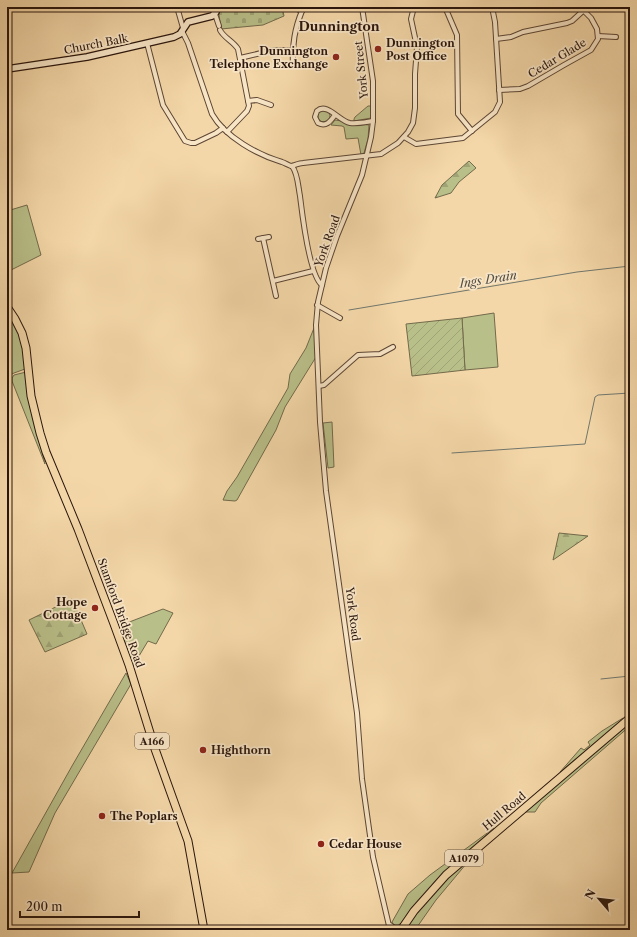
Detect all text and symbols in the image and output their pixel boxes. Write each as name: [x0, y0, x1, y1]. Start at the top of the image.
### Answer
district label: Dunnington: [298, 18, 380, 34]
street label: Church Balk: [63, 31, 130, 57]
street label: Cedar Glade: [525, 35, 589, 81]
place label: Dunnington Post Office: [386, 36, 455, 63]
street label: York Street: [351, 40, 371, 101]
place label: Dunnington Telephone Exchange: [210, 44, 328, 71]
marker: Dunnington Post Office: [373, 44, 383, 54]
marker: Dunnington Telephone Exchange: [331, 52, 341, 62]
street label: York Road: [311, 213, 343, 270]
water label: Ings Drain: [457, 267, 518, 291]
street label: Stamford Bridge Road: [95, 556, 147, 670]
street label: York Road: [343, 585, 363, 642]
place label: Hope Cottage: [43, 595, 87, 622]
marker: Hope Cottage: [90, 603, 100, 613]
road number: A166: [135, 733, 169, 749]
place label: Highthorn: [211, 743, 271, 757]
marker: Highthorn: [198, 745, 208, 755]
street label: Hull Road: [479, 789, 529, 833]
place label: The Poplars: [110, 809, 178, 823]
marker: The Poplars: [97, 811, 107, 821]
place label: Cedar House: [329, 837, 402, 851]
marker: Cedar House: [316, 839, 326, 849]
road number: A1079: [445, 850, 483, 866]
north arrow: [579, 879, 619, 919]
text: N: [582, 886, 599, 902]
scale bar: [20, 893, 139, 919]
text: 200 m: [26, 899, 63, 914]

